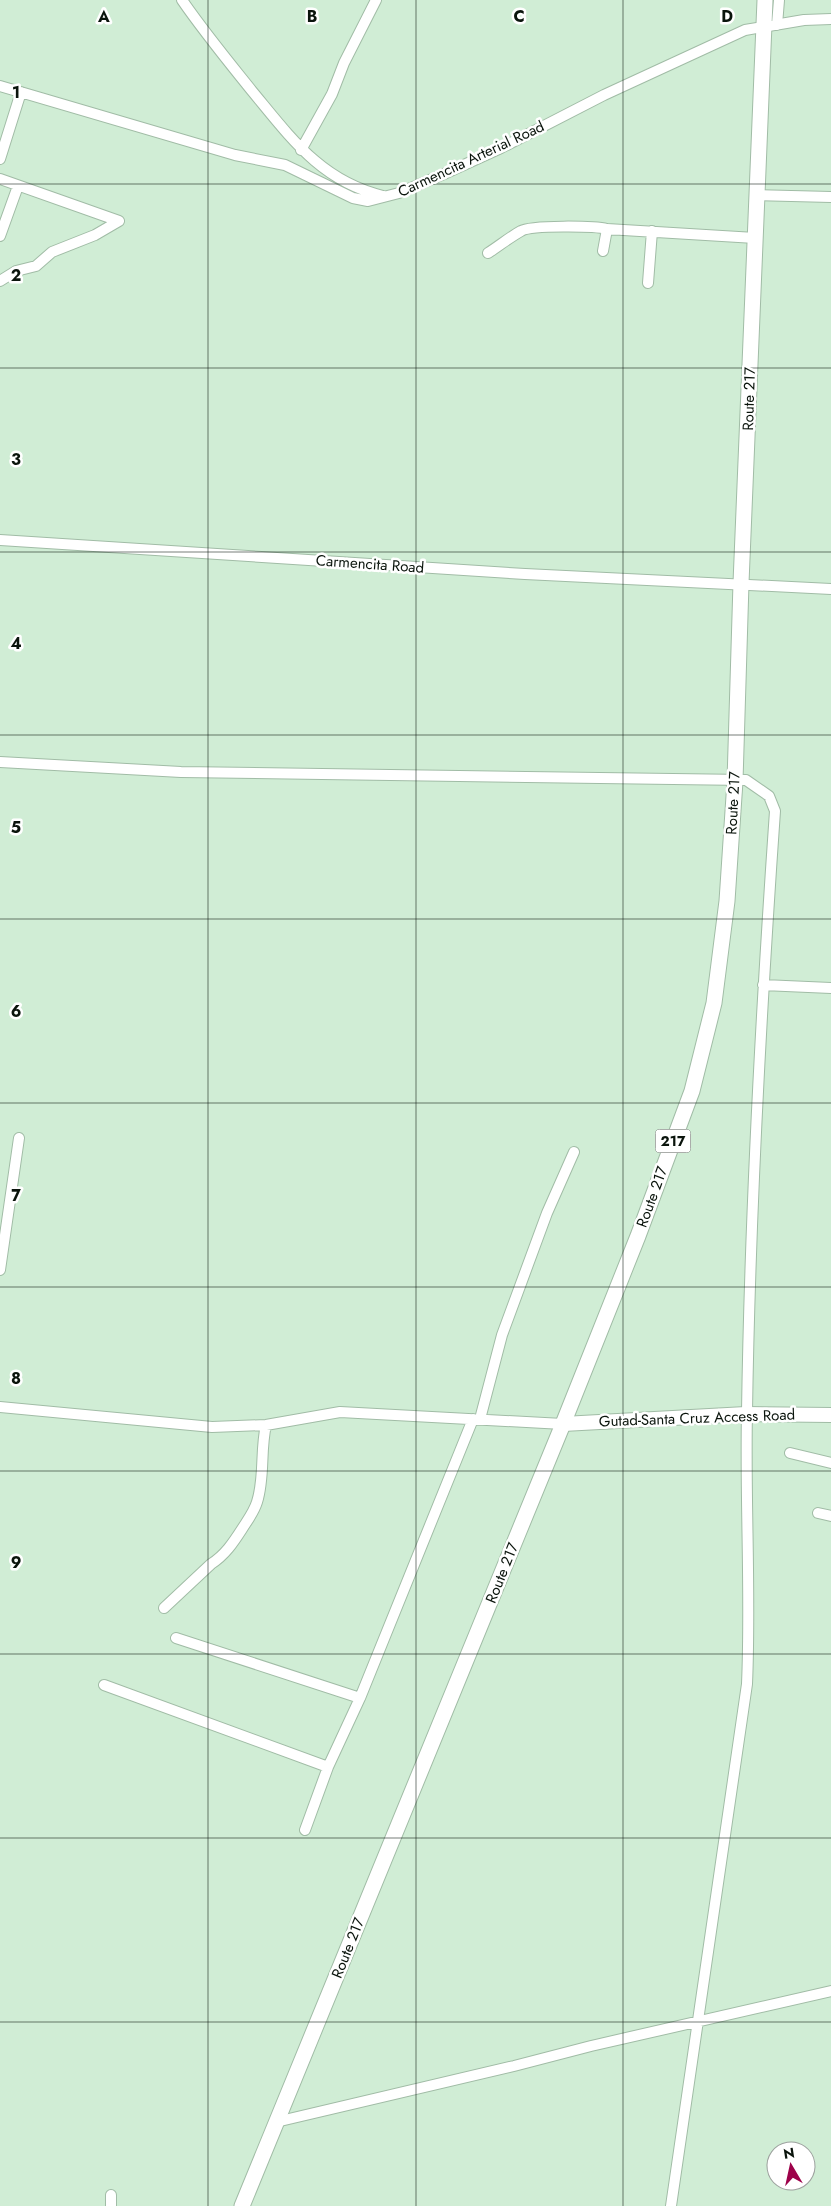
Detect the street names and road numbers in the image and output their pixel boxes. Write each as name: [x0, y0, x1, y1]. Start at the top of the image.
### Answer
street label: Carmencita Arterial Road: [394, 115, 548, 203]
street label: Route 217: [737, 367, 761, 431]
street label: Carmencita Road: [315, 549, 425, 579]
street label: Route 217: [720, 771, 746, 835]
road number: 217: [656, 1130, 690, 1152]
street label: Route 217: [631, 1163, 673, 1231]
street label: Gutad-Santa Cruz Access Road: [599, 1404, 795, 1432]
street label: Route 217: [480, 1539, 524, 1607]
street label: Route 217: [326, 1914, 370, 1982]

